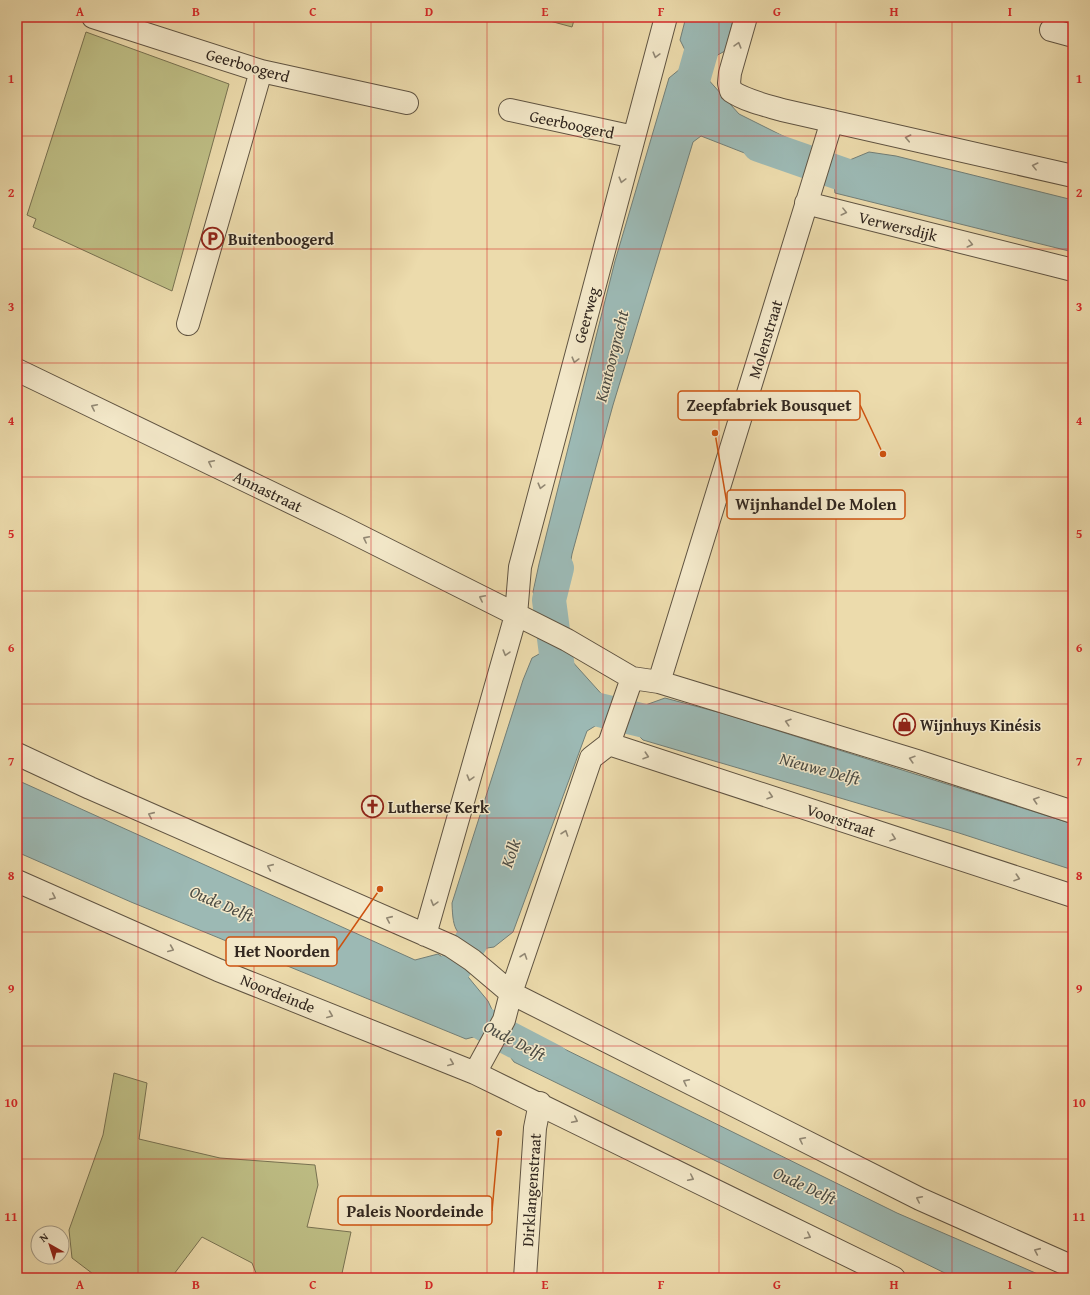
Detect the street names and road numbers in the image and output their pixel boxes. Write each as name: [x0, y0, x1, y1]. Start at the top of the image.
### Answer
street label: Geerboogerd: [203, 42, 293, 89]
street label: Geerboogerd: [527, 103, 617, 145]
street label: Verwersdijk: [856, 205, 941, 248]
street label: Geerweg: [567, 284, 605, 346]
street label: Molenstraat: [742, 296, 788, 381]
street label: Annastraat: [229, 464, 307, 518]
street label: Voorstraat: [803, 797, 879, 843]
street label: Noordeinde: [237, 967, 319, 1019]
street label: Dirklangenstraat: [515, 1132, 547, 1248]

